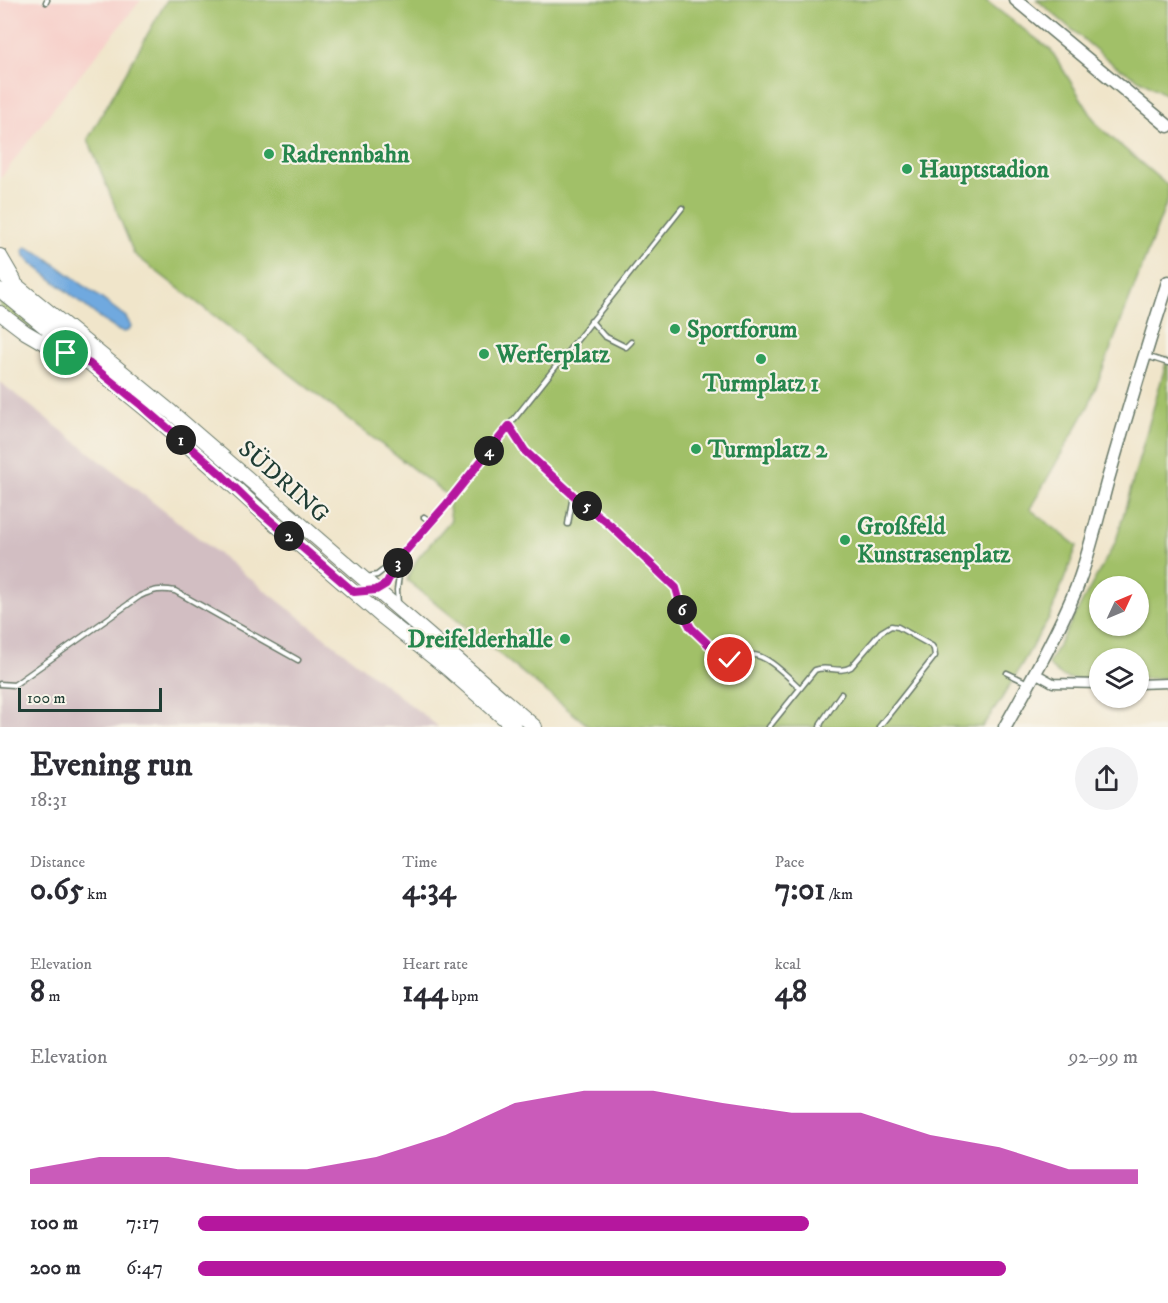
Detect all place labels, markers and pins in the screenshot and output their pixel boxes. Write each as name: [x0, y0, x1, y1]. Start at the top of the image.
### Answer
place label: Radrennbahn: [281, 140, 410, 170]
marker: Radrennbahn: [262, 147, 276, 161]
place label: Hauptstadion: [919, 155, 1049, 185]
marker: Hauptstadion: [900, 162, 914, 176]
place label: Sportforum: [687, 315, 798, 345]
marker: Sportforum: [668, 322, 682, 336]
pin: [40, 327, 91, 378]
place label: Werferplatz: [495, 340, 610, 370]
marker: Werferplatz: [477, 347, 491, 361]
marker: Turmplatz 1: [754, 352, 768, 366]
place label: Turmplatz 1: [702, 369, 819, 399]
pin: 1: [166, 425, 196, 455]
place label: Turmplatz 2: [707, 435, 829, 465]
pin: 4: [474, 436, 504, 466]
marker: Turmplatz 2: [689, 442, 703, 456]
pin: 5: [572, 491, 602, 521]
place label: Großfeld Kunstrasenplatz: [857, 512, 1011, 570]
pin: 2: [274, 521, 304, 551]
marker: Großfeld Kunstrasenplatz: [838, 533, 852, 547]
pin: 3: [383, 548, 413, 578]
pin: 6: [667, 595, 697, 625]
place label: Dreifelderhalle: [408, 625, 553, 655]
marker: Dreifelderhalle: [558, 632, 572, 646]
pin: [704, 634, 755, 685]

